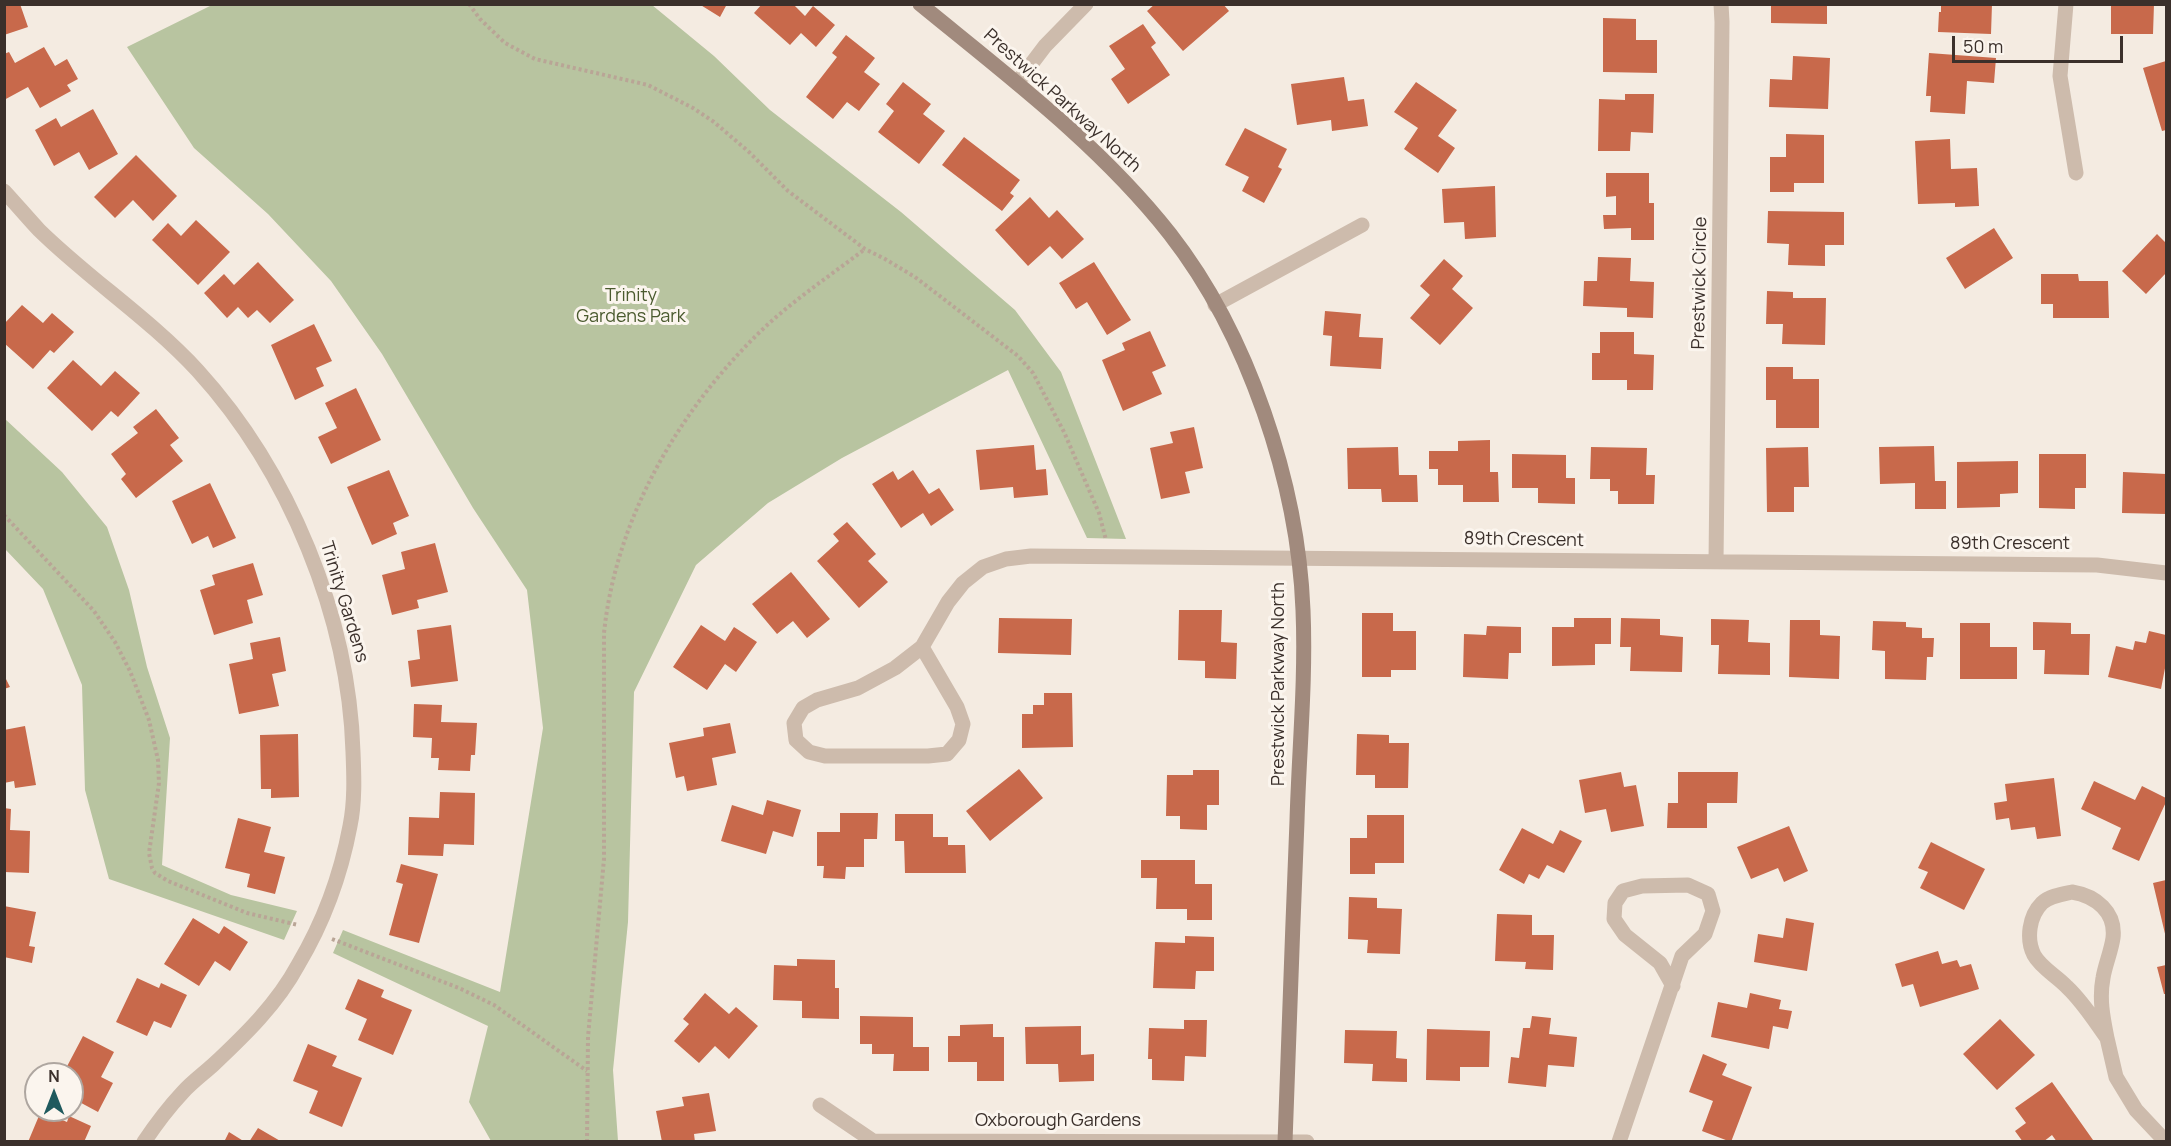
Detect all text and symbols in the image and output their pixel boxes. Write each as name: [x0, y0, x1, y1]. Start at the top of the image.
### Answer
scale bar: [1955, 24, 2126, 62]
street label: Prestwick Parkway North: [979, 25, 1145, 177]
text: 50 m: [1963, 34, 2003, 58]
street label: Prestwick Circle: [1688, 216, 1712, 350]
park label: Trinity Gardens Park: [576, 285, 686, 328]
street label: 89th Crescent: [1464, 528, 1584, 552]
street label: 89th Crescent: [1950, 533, 2070, 555]
street label: Trinity Gardens: [315, 539, 373, 665]
street label: Prestwick Parkway North: [1268, 582, 1290, 786]
north arrow: [24, 1062, 84, 1122]
text: N: [48, 1065, 60, 1087]
street label: Oxborough Gardens: [975, 1110, 1141, 1132]

